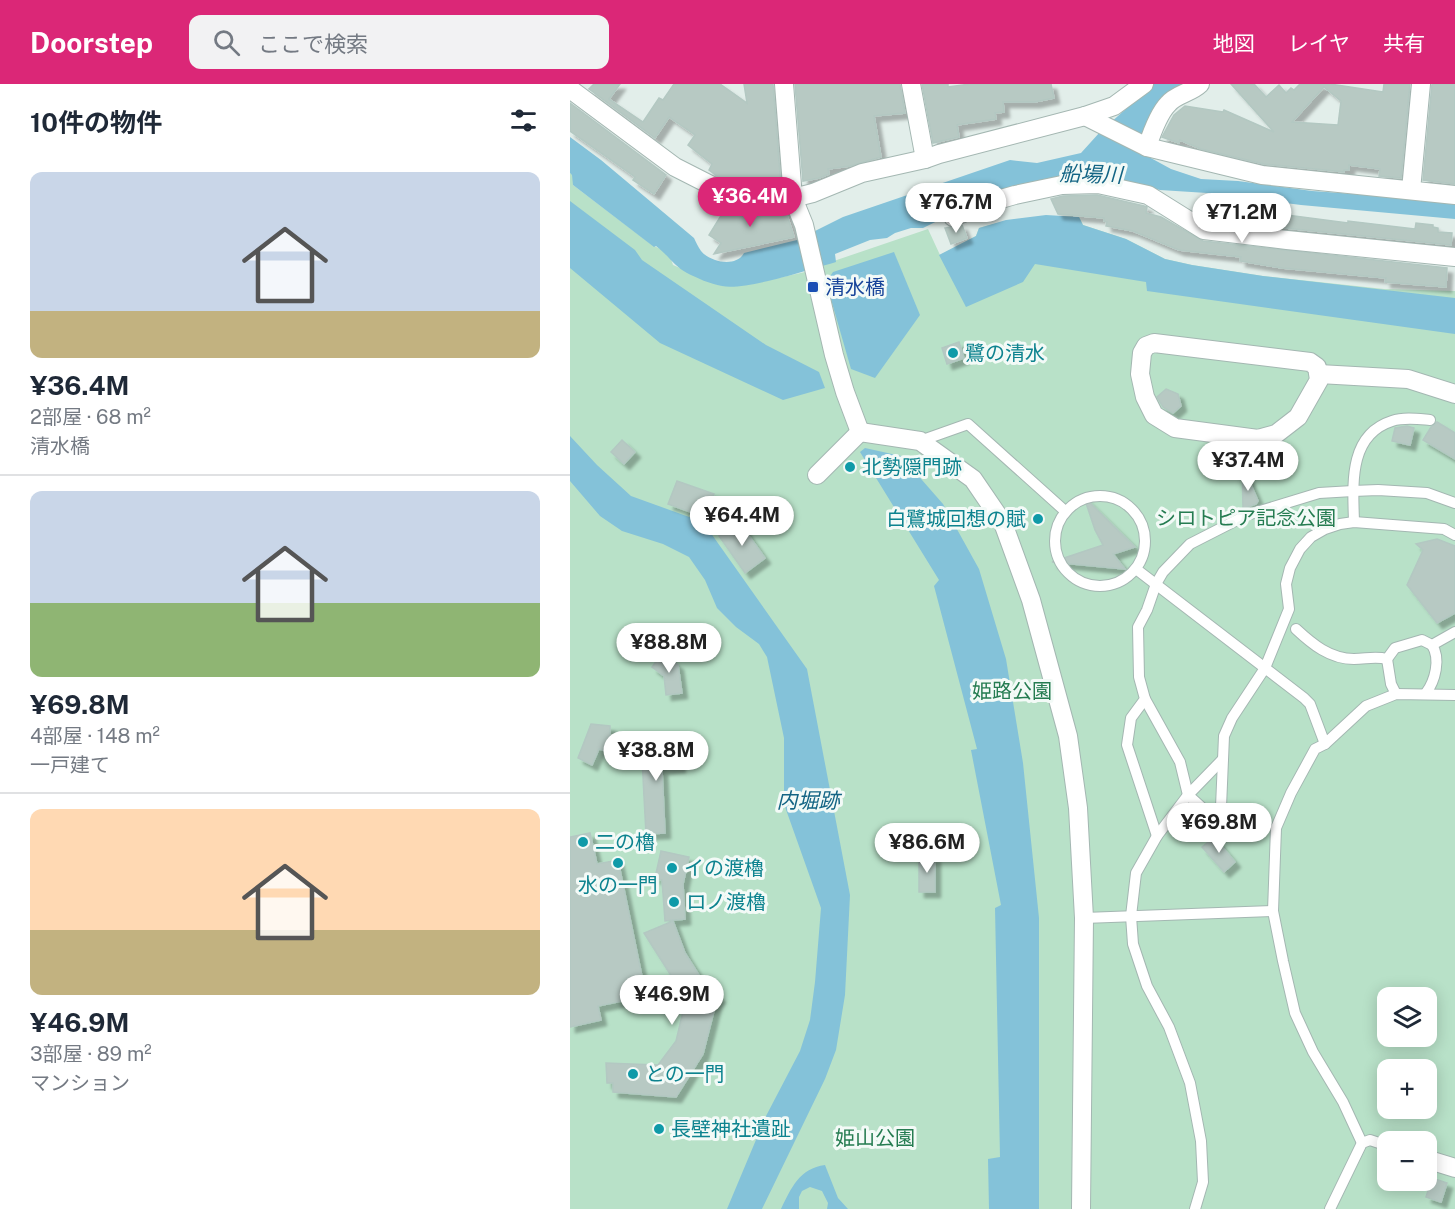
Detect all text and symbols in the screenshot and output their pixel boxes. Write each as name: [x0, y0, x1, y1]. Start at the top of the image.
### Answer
search box: [189, 15, 609, 69]
text: Doorstep: [30, 26, 153, 59]
icon: search: [210, 26, 243, 59]
text: ここで検索: [258, 31, 368, 57]
text: 地図: [1213, 31, 1255, 56]
text: レイヤ: [1288, 31, 1350, 56]
text: 共有: [1383, 31, 1425, 56]
icon: filters: [507, 104, 540, 137]
text: 10件の物件: [30, 107, 162, 138]
water label: 船場川: [1059, 160, 1125, 188]
pin: ¥36.4M: [701, 177, 799, 228]
pin: ¥76.7M: [907, 183, 1005, 234]
text: ¥36.4M: [712, 184, 788, 208]
text: ¥76.7M: [919, 190, 993, 214]
pin: ¥71.2M: [1193, 193, 1291, 244]
text: ¥71.2M: [1206, 200, 1278, 224]
icon: home: [231, 211, 339, 319]
place label: 清水橋: [825, 275, 885, 299]
marker: 清水橋: [806, 280, 820, 294]
place label: 鷺の清水: [965, 341, 1045, 365]
marker: 鷺の清水: [946, 346, 960, 360]
text: ¥36.4M: [30, 370, 129, 401]
text: 2部屋 · 68 m²: [30, 405, 151, 429]
text: 清水橋: [30, 434, 90, 458]
pin: ¥37.4M: [1199, 441, 1297, 492]
text: ¥37.4M: [1211, 448, 1285, 472]
place label: 北勢隠門跡: [862, 455, 962, 479]
marker: 北勢隠門跡: [843, 460, 857, 474]
pin: ¥64.4M: [693, 496, 791, 547]
text: ¥64.4M: [704, 503, 780, 527]
park label: シロトピア記念公園: [1156, 506, 1336, 530]
place label: 白鷺城回想の賦: [886, 507, 1026, 531]
marker: 白鷺城回想の賦: [1031, 512, 1045, 526]
icon: home: [231, 530, 339, 638]
pin: ¥88.8M: [620, 623, 718, 674]
text: ¥88.8M: [630, 630, 708, 654]
park label: 姫路公園: [972, 679, 1052, 703]
text: ¥69.8M: [30, 689, 130, 720]
text: 4部屋 · 148 m²: [30, 724, 160, 748]
pin: ¥38.8M: [607, 731, 705, 782]
text: ¥38.8M: [618, 738, 695, 762]
text: 一戸建て: [30, 753, 110, 777]
water label: 内堀跡: [777, 788, 842, 813]
pin: ¥69.8M: [1170, 803, 1268, 854]
text: ¥69.8M: [1181, 810, 1257, 834]
pin: ¥86.6M: [878, 823, 976, 874]
place label: 二の櫓: [595, 830, 655, 854]
text: ¥86.6M: [889, 830, 965, 854]
marker: 二の櫓: [576, 835, 590, 849]
icon: home: [231, 848, 339, 956]
marker: 水の一門: [611, 856, 625, 870]
place label: イの渡櫓: [684, 856, 764, 880]
marker: イの渡櫓: [665, 861, 679, 875]
place label: 水の一門: [578, 873, 658, 897]
place label: ロノ渡櫓: [686, 890, 766, 914]
marker: ロノ渡櫓: [667, 895, 681, 909]
pin: ¥46.9M: [623, 975, 721, 1026]
text: ¥46.9M: [634, 982, 710, 1006]
map controls: [1377, 987, 1437, 1191]
button: layers: [1377, 987, 1437, 1047]
text: ¥46.9M: [30, 1007, 129, 1038]
text: 3部屋 · 89 m²: [30, 1042, 152, 1066]
button: +: [1377, 1059, 1437, 1119]
place label: との一門: [645, 1062, 725, 1086]
marker: との一門: [626, 1067, 640, 1081]
text: マンション: [30, 1071, 130, 1095]
place label: 長壁神社遺趾: [671, 1117, 791, 1141]
marker: 長壁神社遺趾: [652, 1122, 666, 1136]
park label: 姫山公園: [835, 1126, 915, 1150]
button: −: [1377, 1131, 1437, 1191]

